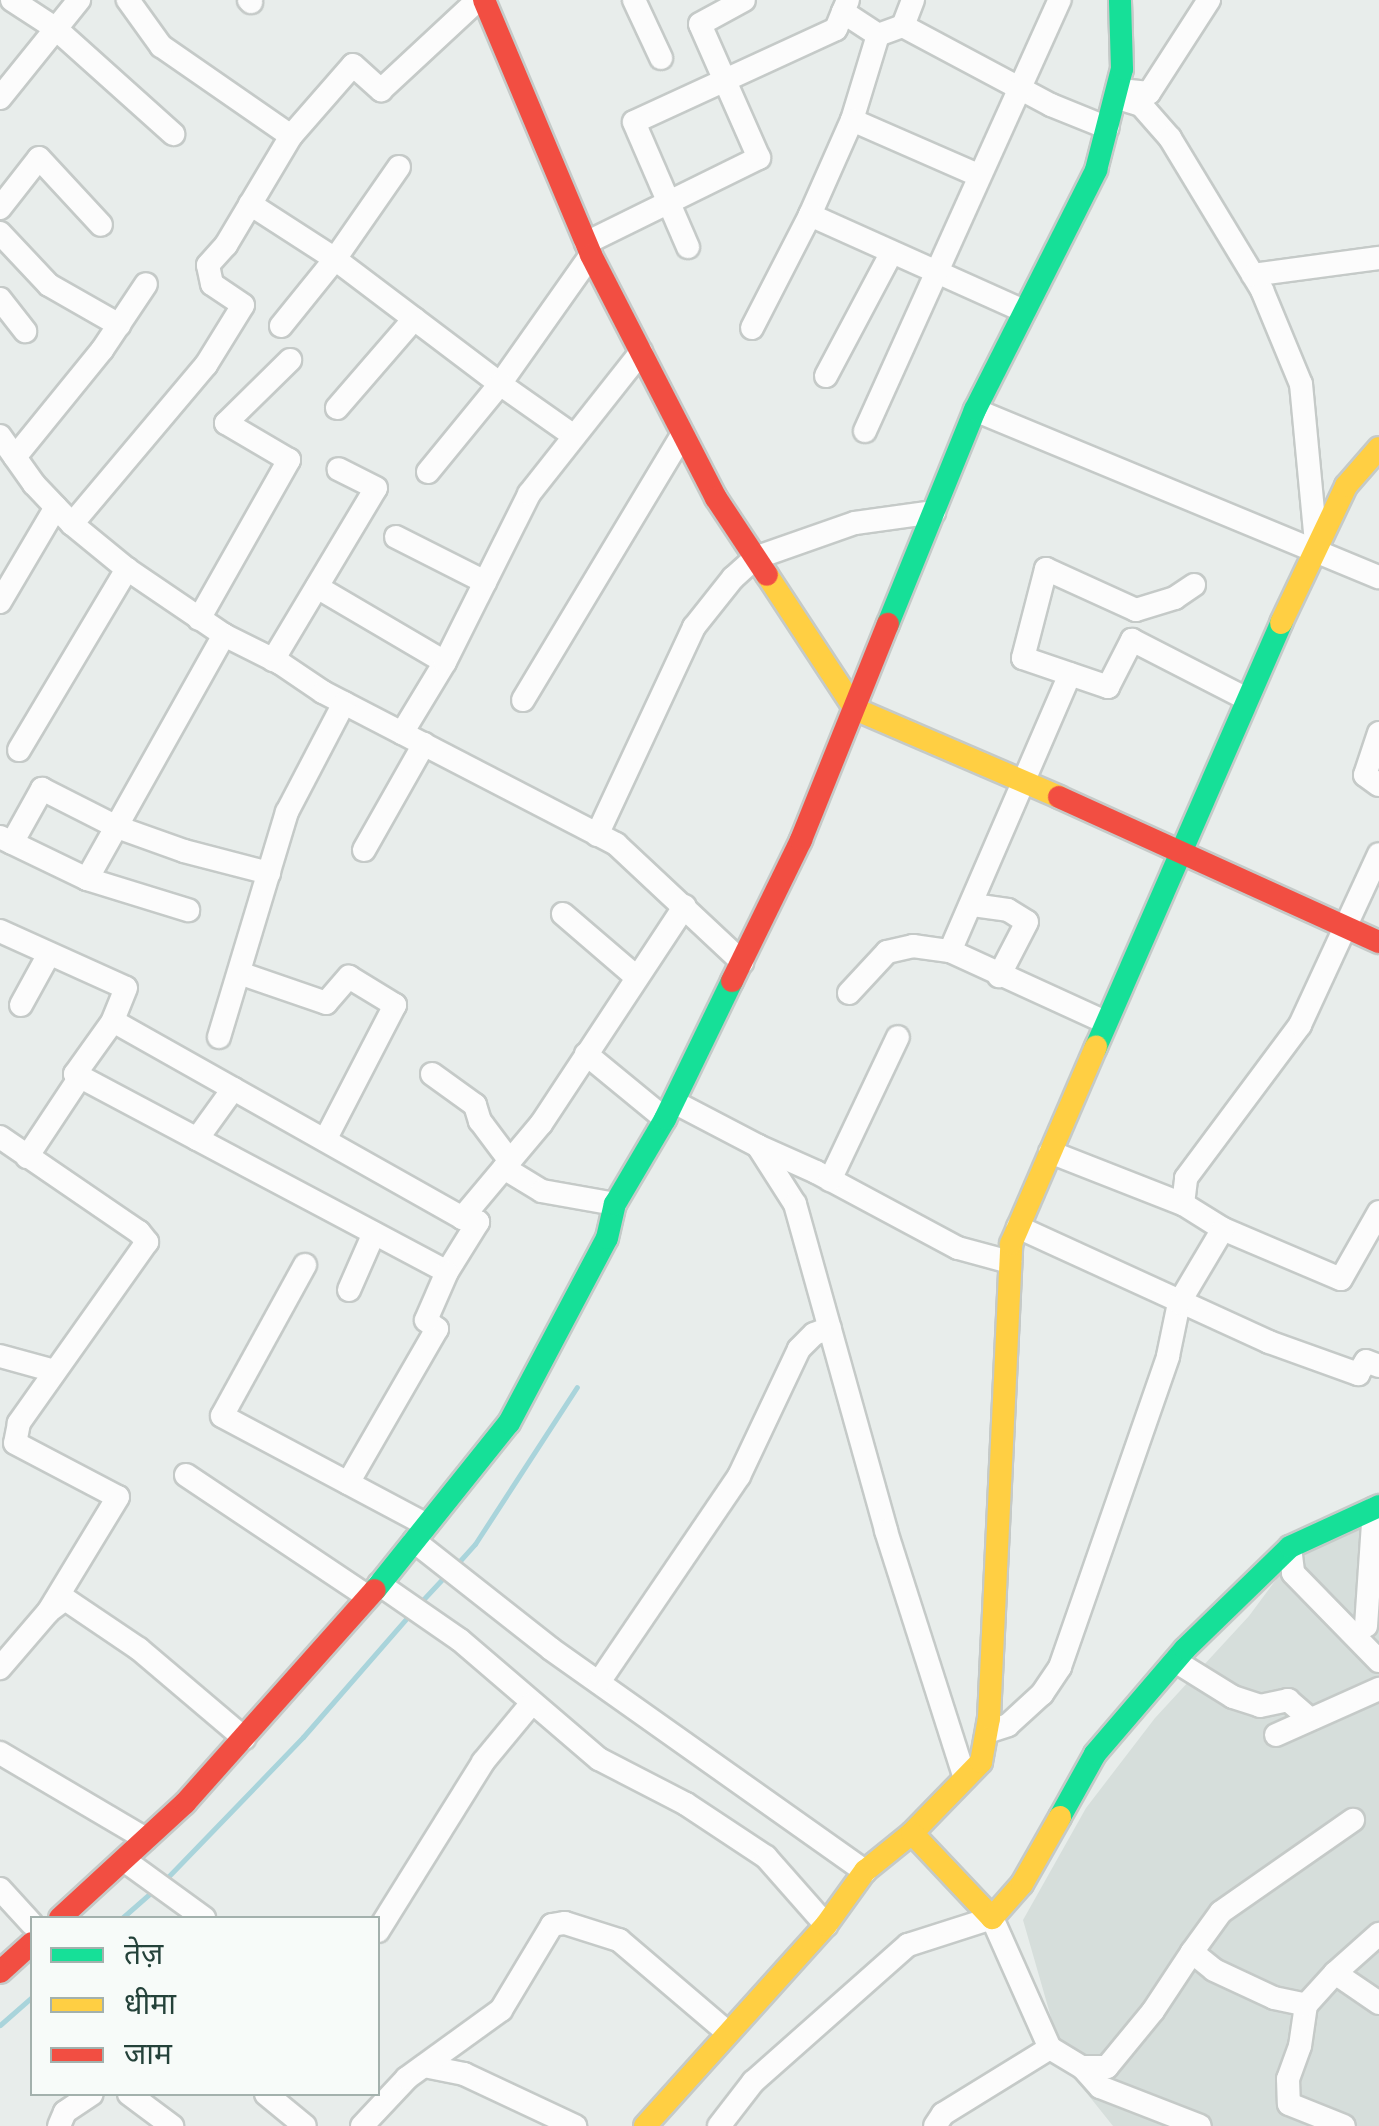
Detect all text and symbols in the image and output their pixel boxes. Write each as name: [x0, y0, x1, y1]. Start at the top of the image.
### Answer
legend: [30, 1916, 380, 2096]
text: तेज़: [124, 1934, 163, 1973]
text: धीमा: [124, 1984, 176, 2023]
text: जाम: [124, 2034, 172, 2073]

